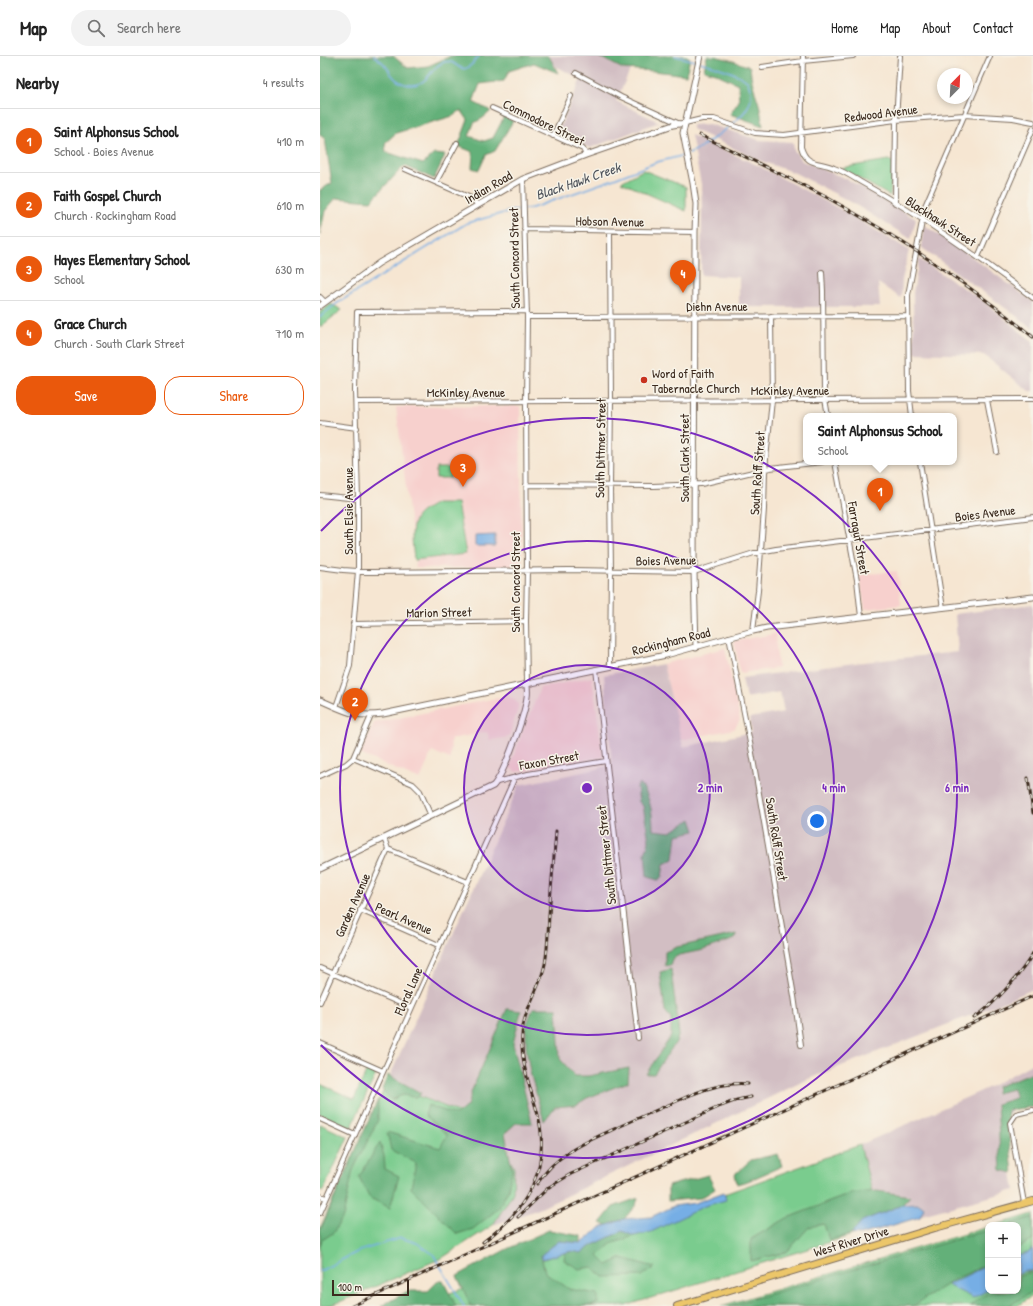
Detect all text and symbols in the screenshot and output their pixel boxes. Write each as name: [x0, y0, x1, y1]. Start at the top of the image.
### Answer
search box: [71, 10, 351, 46]
text: Map: [20, 15, 47, 41]
icon: search: [85, 17, 107, 39]
text: Search here: [117, 17, 181, 38]
text: Home: [831, 18, 858, 37]
text: Map: [880, 18, 900, 37]
text: About: [922, 18, 951, 37]
text: Contact: [973, 18, 1013, 37]
north arrow: [937, 68, 973, 104]
text: Nearby: [16, 71, 59, 94]
text: 4 results: [263, 73, 304, 91]
street label: Commodore Street: [500, 94, 588, 150]
street label: Redwood Avenue: [843, 100, 919, 126]
text: Saint Alphonsus School: [54, 121, 178, 142]
text: 1: [27, 132, 31, 150]
text: 410 m: [277, 132, 304, 150]
text: School · Boies Avenue: [54, 142, 154, 160]
water label: Black Hawk Creek: [533, 157, 624, 204]
street label: Indian Road: [461, 166, 515, 208]
text: Faith Gospel Church: [54, 185, 161, 206]
street label: Blackhawk Street: [902, 191, 980, 251]
text: 2: [26, 196, 32, 214]
text: 610 m: [276, 196, 304, 214]
text: Church · Rockingham Road: [54, 206, 176, 224]
street label: South Concord Street: [504, 207, 524, 309]
street label: Hobson Avenue: [575, 211, 645, 231]
text: Hayes Elementary School: [54, 249, 190, 270]
text: 3: [26, 260, 32, 278]
text: 630 m: [275, 260, 304, 278]
pin: 4: [670, 260, 696, 293]
text: School: [54, 270, 84, 288]
street label: Diehn Avenue: [686, 297, 748, 315]
text: Grace Church: [54, 313, 127, 334]
text: 4: [27, 324, 31, 342]
text: 710 m: [275, 324, 304, 342]
text: Church · South Clark Street: [54, 334, 185, 352]
place label: Word of Faith Tabernacle Church: [652, 364, 740, 397]
marker: Word of Faith Tabernacle Church: [639, 375, 649, 385]
button: Save: [16, 376, 156, 415]
button: Share: [164, 376, 304, 415]
street label: McKinley Avenue: [751, 381, 829, 399]
street label: McKinley Avenue: [427, 383, 505, 401]
street label: South Dittmer Street: [590, 398, 610, 498]
street label: South Clark Street: [675, 413, 693, 502]
popup: [803, 413, 957, 465]
text: Saint Alphonsus School: [818, 420, 942, 441]
street label: South Rolff Street: [745, 430, 769, 516]
text: School: [818, 441, 848, 459]
pin: 3: [450, 454, 476, 487]
street label: South Elsie Avenue: [339, 467, 357, 555]
pin: 1: [867, 478, 893, 511]
street label: Farragut Street: [844, 499, 874, 576]
street label: Boies Avenue: [954, 500, 1016, 526]
street label: South Concord Street: [506, 531, 524, 633]
street label: Boies Avenue: [635, 550, 697, 570]
street label: Marion Street: [406, 602, 472, 622]
street label: Rockingham Road: [630, 623, 712, 659]
pin: 2: [342, 688, 368, 721]
street label: Faxon Street: [517, 746, 581, 774]
text: 2 min: [698, 779, 723, 796]
text: 4 min: [822, 779, 846, 796]
text: 6 min: [945, 779, 969, 796]
centre of rings: [580, 781, 594, 795]
street label: South Rolff Street: [762, 796, 793, 882]
street label: South Dittmer Street: [592, 804, 620, 905]
your location: [807, 811, 827, 831]
street label: Garden Avenue: [330, 870, 374, 940]
street label: Pearl Avenue: [372, 897, 436, 939]
street label: Floral Lane: [389, 964, 427, 1019]
street label: West River Drive: [811, 1221, 891, 1261]
map controls: [985, 1222, 1021, 1294]
button: +: [985, 1222, 1021, 1258]
button: −: [985, 1258, 1021, 1294]
scale bar: [332, 1278, 409, 1297]
text: 100 m: [338, 1280, 362, 1294]

